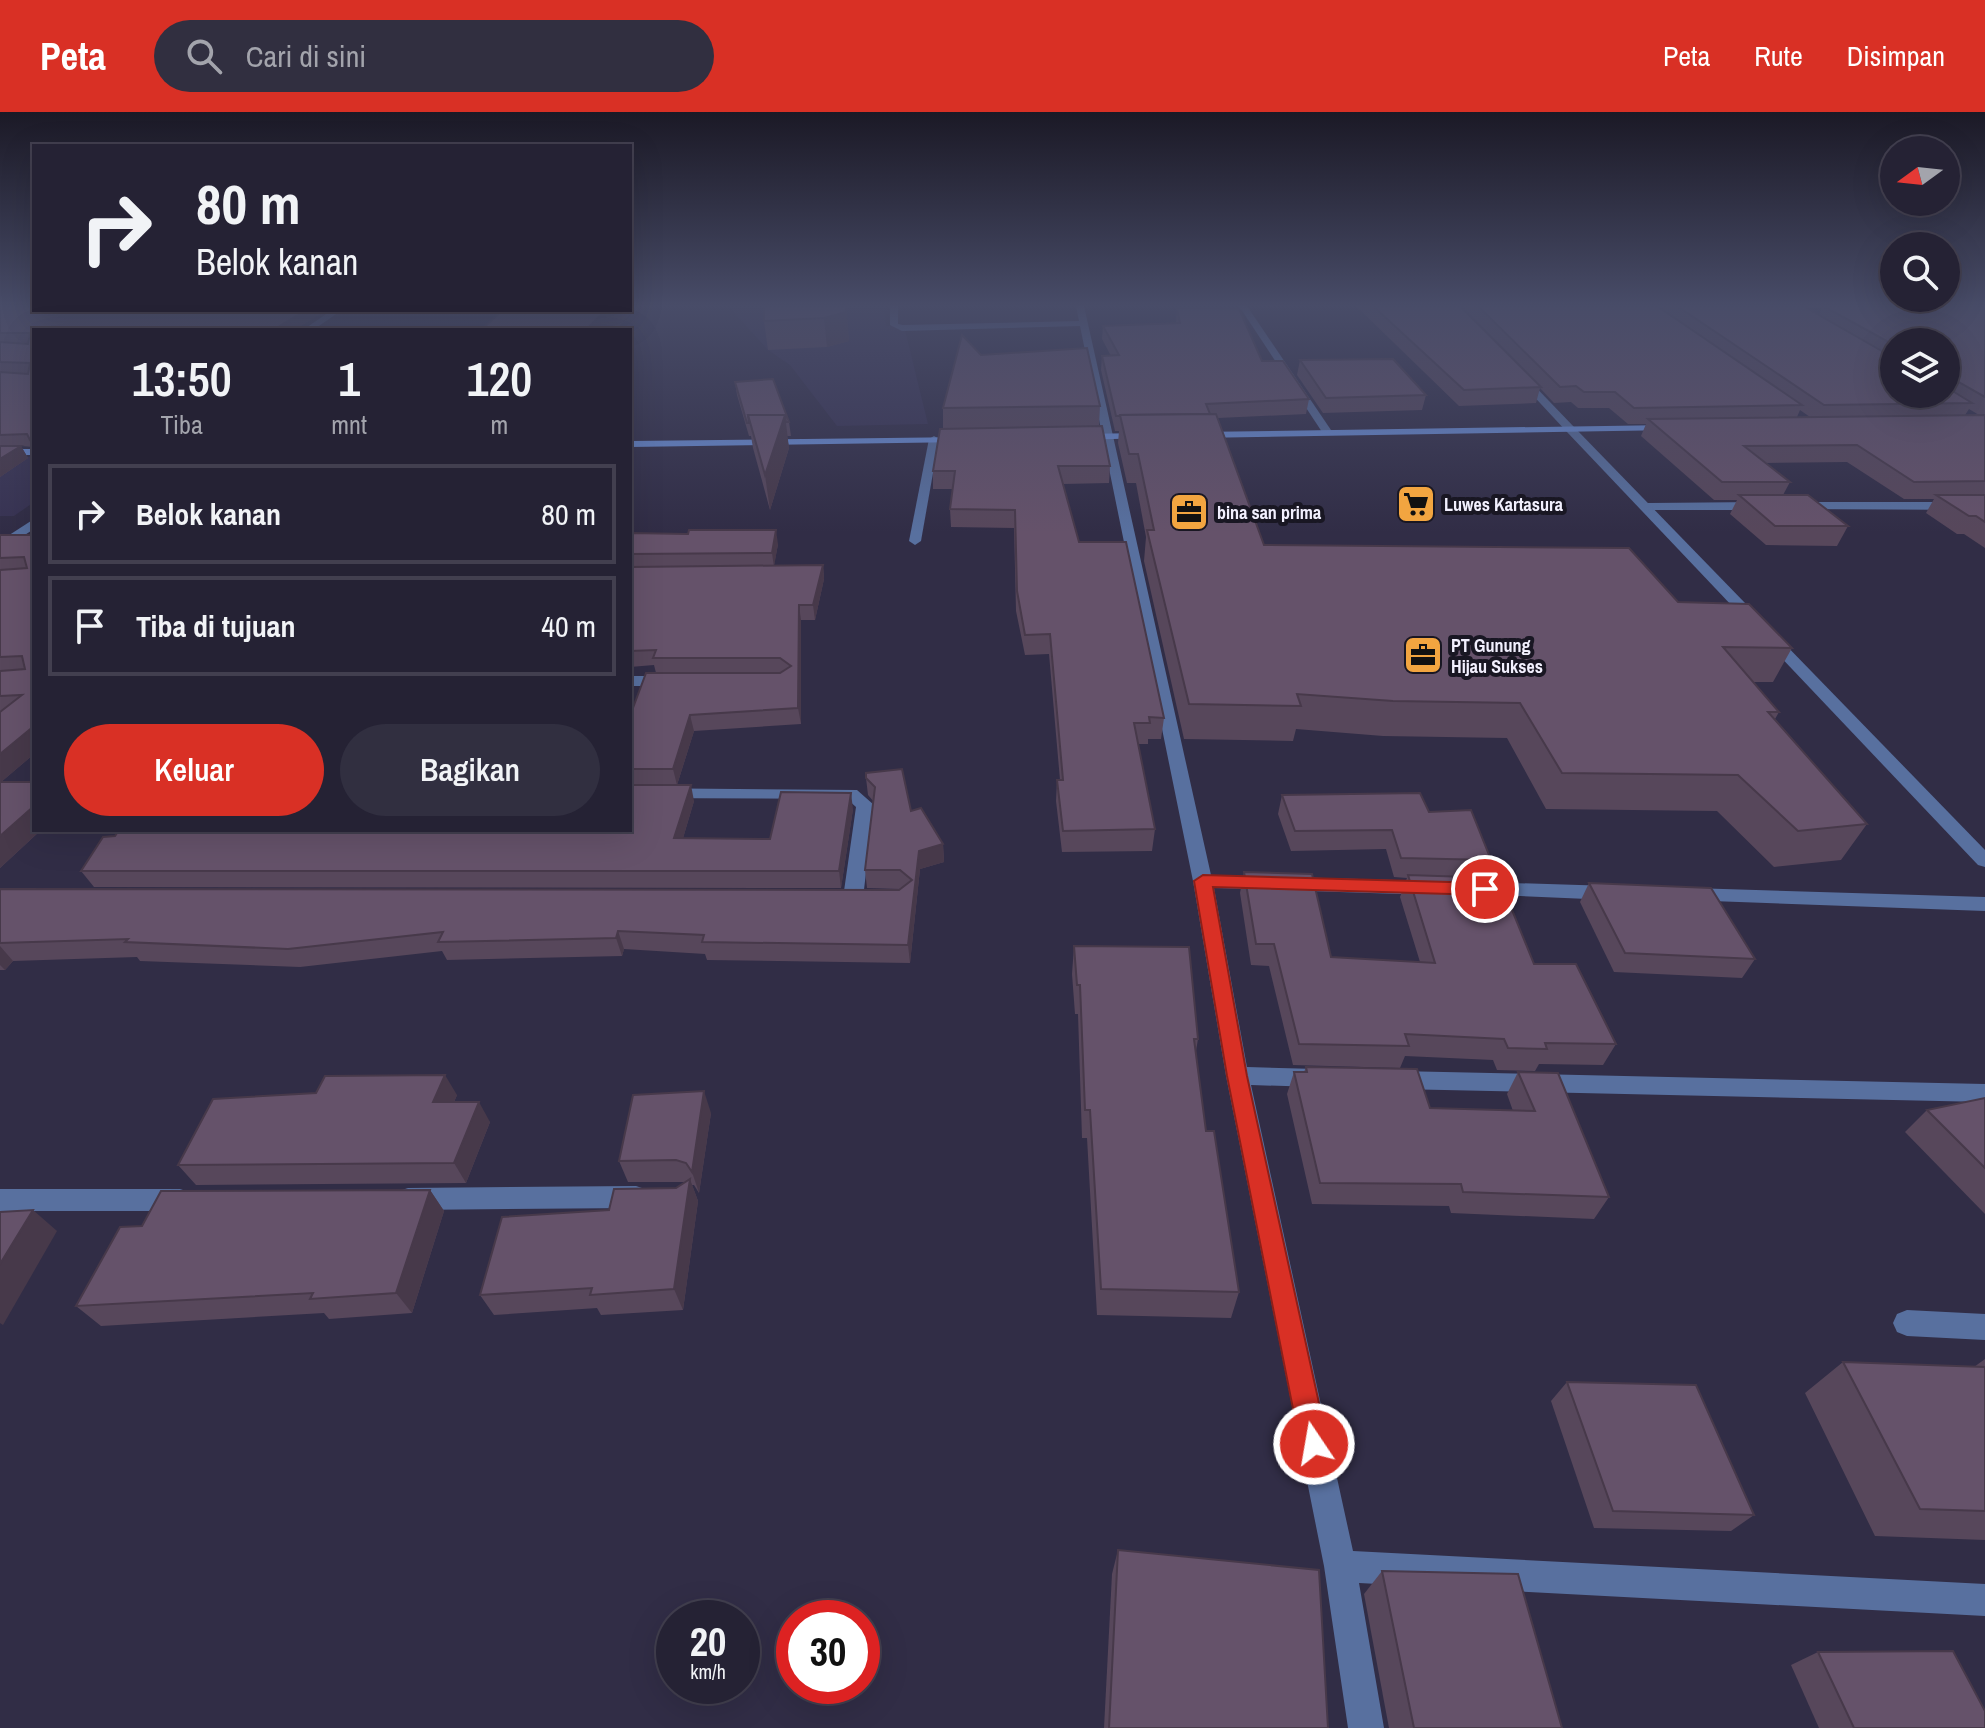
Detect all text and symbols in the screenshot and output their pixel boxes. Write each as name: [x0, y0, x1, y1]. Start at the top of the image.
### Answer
search box: [154, 20, 714, 92]
text: Peta: [40, 31, 106, 82]
icon: search: [182, 34, 226, 78]
text: Cari di sini: [246, 36, 366, 76]
text: Peta: [1663, 37, 1710, 75]
text: Rute: [1754, 37, 1803, 75]
text: Disimpan: [1847, 37, 1945, 75]
north arrow: [1880, 136, 1960, 216]
map controls: [1880, 136, 1960, 408]
text: 80 m: [196, 166, 301, 241]
icon: right: [64, 176, 168, 280]
button: search: [1880, 232, 1960, 312]
text: Belok kanan: [196, 238, 358, 286]
button: layers: [1880, 328, 1960, 408]
text: 13:50: [132, 346, 232, 411]
text: 1: [338, 346, 360, 411]
text: 120: [467, 346, 532, 411]
text: Tiba: [161, 407, 203, 442]
text: mnt: [331, 407, 367, 442]
text: m: [491, 407, 508, 442]
supermarket icon: Luwes Kartasura: [1395, 483, 1437, 525]
office icon: bina san prima: [1168, 491, 1210, 533]
icon: right: [68, 492, 112, 536]
place label: Luwes Kartasura: [1444, 492, 1564, 517]
text: Belok kanan: [136, 494, 281, 534]
text: 80 m: [541, 494, 596, 534]
place label: bina san prima: [1217, 500, 1322, 525]
icon: arrive: [68, 604, 112, 648]
text: Tiba di tujuan: [136, 606, 296, 646]
text: 40 m: [541, 606, 596, 646]
place label: PT Gunung Hijau Sukses: [1451, 633, 1543, 679]
office icon: PT Gunung Hijau Sukses: [1402, 634, 1444, 676]
button: Keluar: [64, 724, 324, 816]
button: Bagikan: [340, 724, 600, 816]
pin: [1451, 855, 1519, 923]
icon: arrive: [1463, 867, 1507, 911]
position arrow: [1272, 1402, 1356, 1486]
speed limit sign: 30: [776, 1600, 880, 1704]
text: 20: [690, 1615, 726, 1668]
text: km/h: [690, 1658, 726, 1685]

